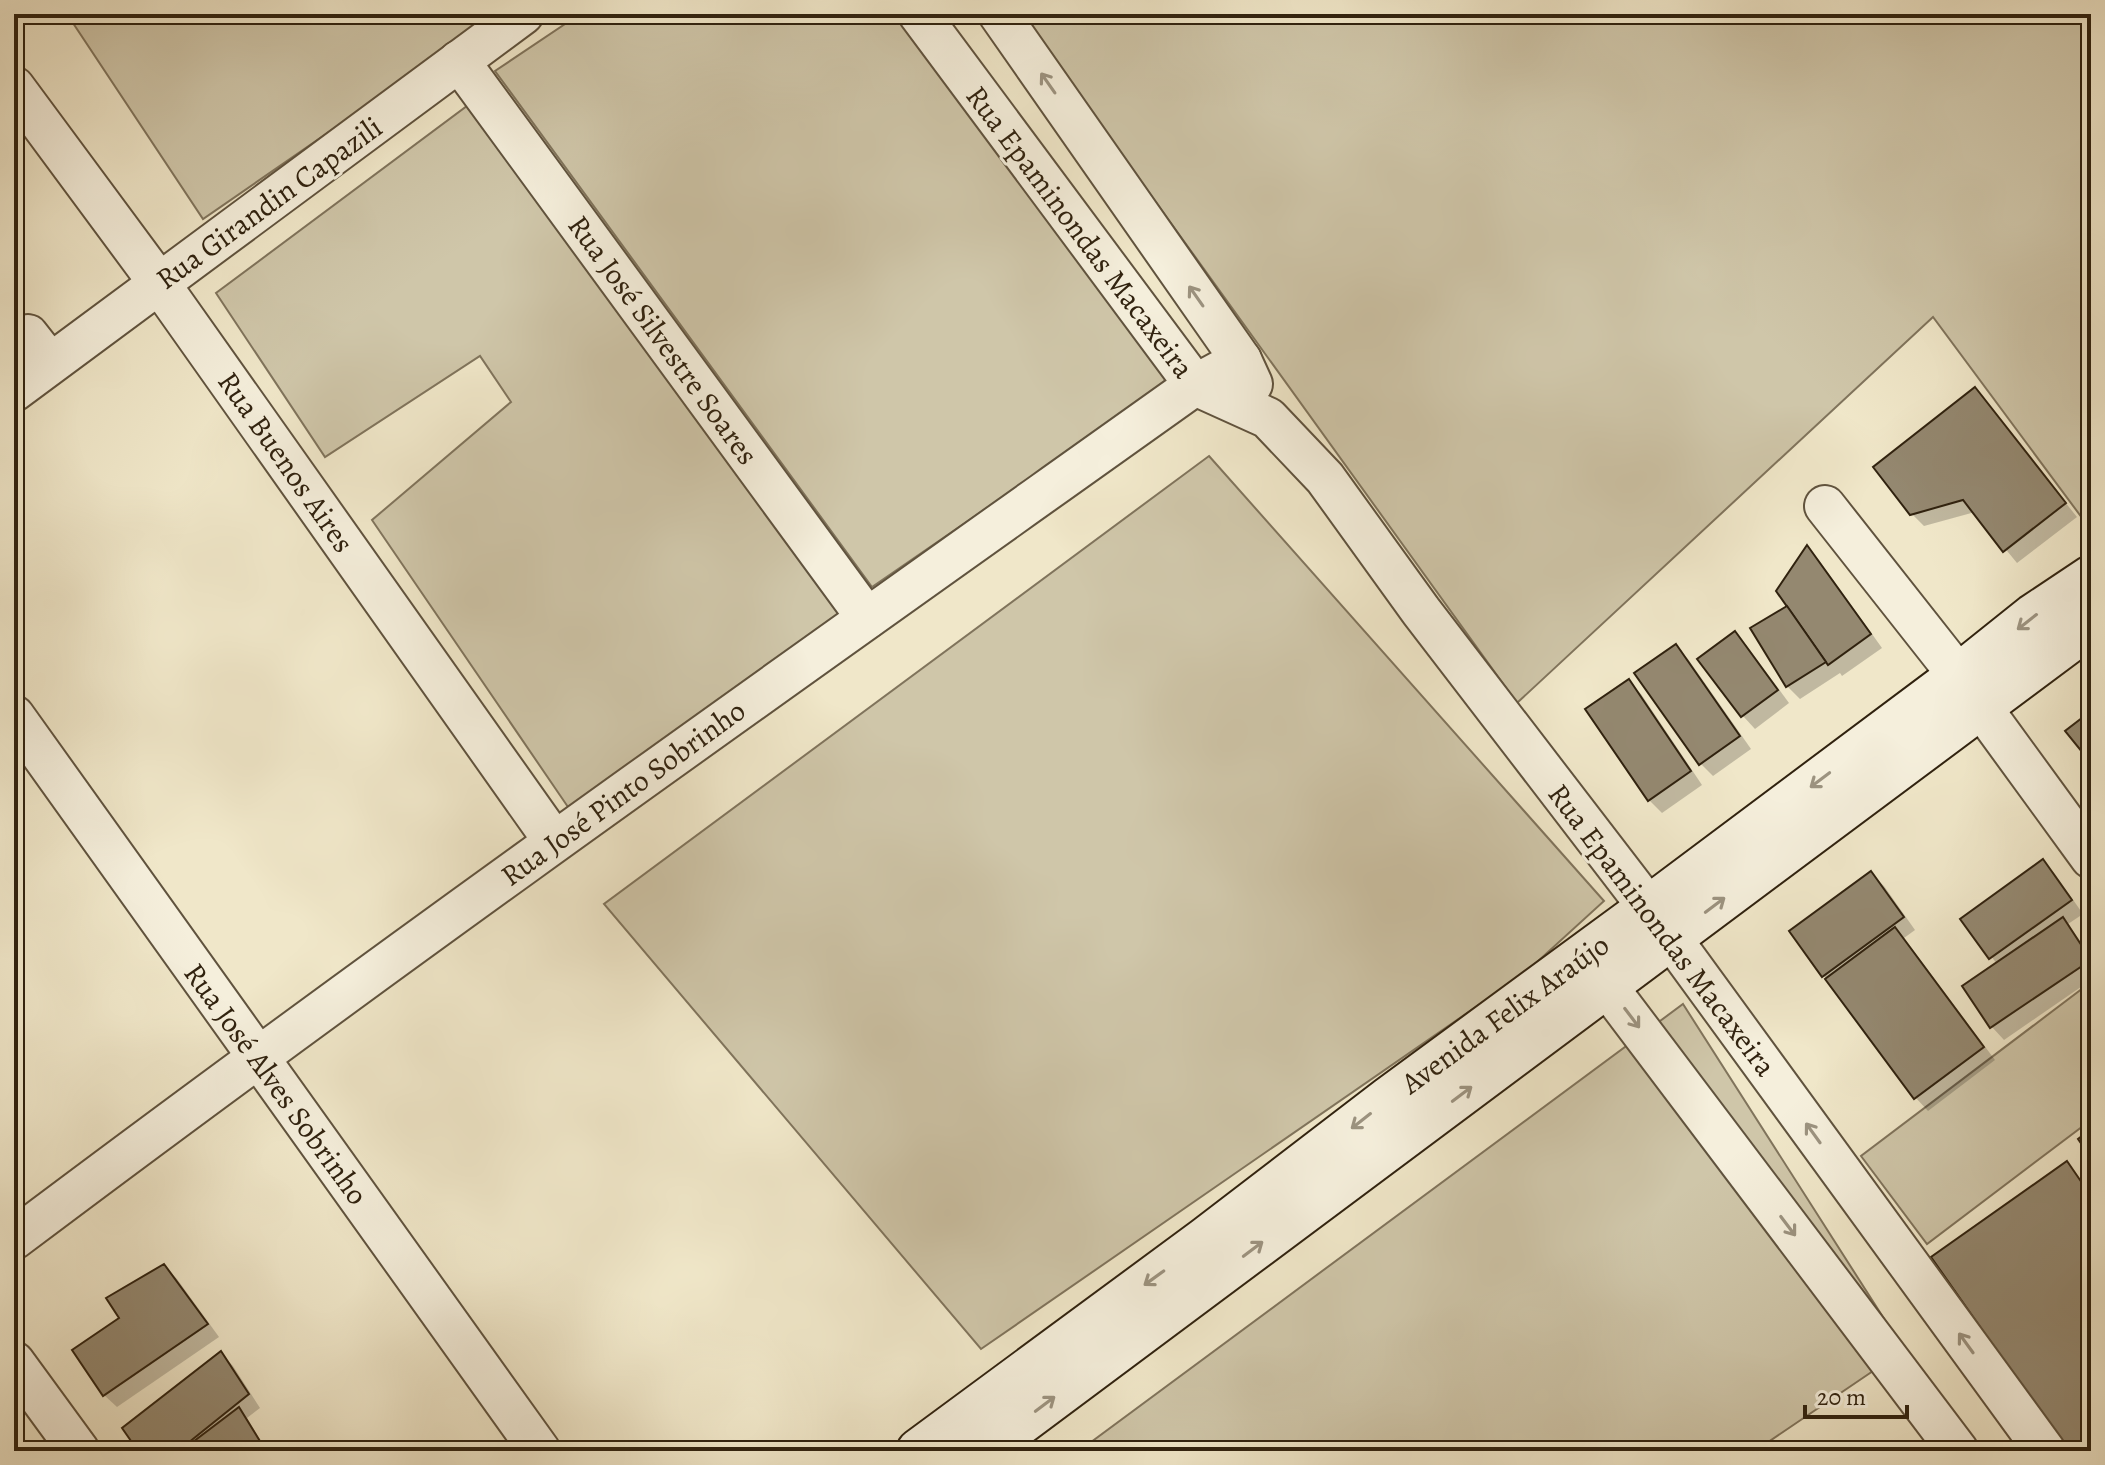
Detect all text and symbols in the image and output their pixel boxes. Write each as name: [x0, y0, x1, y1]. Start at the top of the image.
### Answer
one-way arrow: [1040, 72, 1056, 94]
street label: Rua Epaminondas Macaxeira: [957, 78, 1203, 386]
street label: Rua Girandin Capazili: [148, 107, 390, 299]
street label: Rua José Silvestre Soares: [559, 207, 767, 473]
one-way arrow: [1188, 285, 1204, 307]
street label: Rua Buenos Aires: [209, 363, 363, 561]
one-way arrow: [2017, 613, 2038, 631]
street label: Rua José Pinto Sobrinho: [493, 691, 753, 895]
one-way arrow: [1810, 772, 1832, 788]
street label: Rua Epaminondas Macaxeira: [1539, 776, 1785, 1084]
one-way arrow: [1704, 897, 1726, 914]
street label: Avenida Felix Araújo: [1392, 925, 1617, 1104]
street label: Rua José Alves Sobrinho: [175, 955, 377, 1213]
one-way arrow: [1623, 1007, 1640, 1029]
one-way arrow: [1451, 1086, 1472, 1103]
one-way arrow: [1351, 1112, 1372, 1129]
one-way arrow: [1805, 1123, 1822, 1144]
one-way arrow: [1780, 1215, 1797, 1236]
one-way arrow: [1242, 1241, 1264, 1258]
one-way arrow: [1143, 1270, 1165, 1286]
one-way arrow: [1958, 1333, 1975, 1354]
scale bar: [1805, 1369, 1907, 1419]
text: 20 m: [1817, 1381, 1866, 1413]
one-way arrow: [1033, 1396, 1055, 1413]

